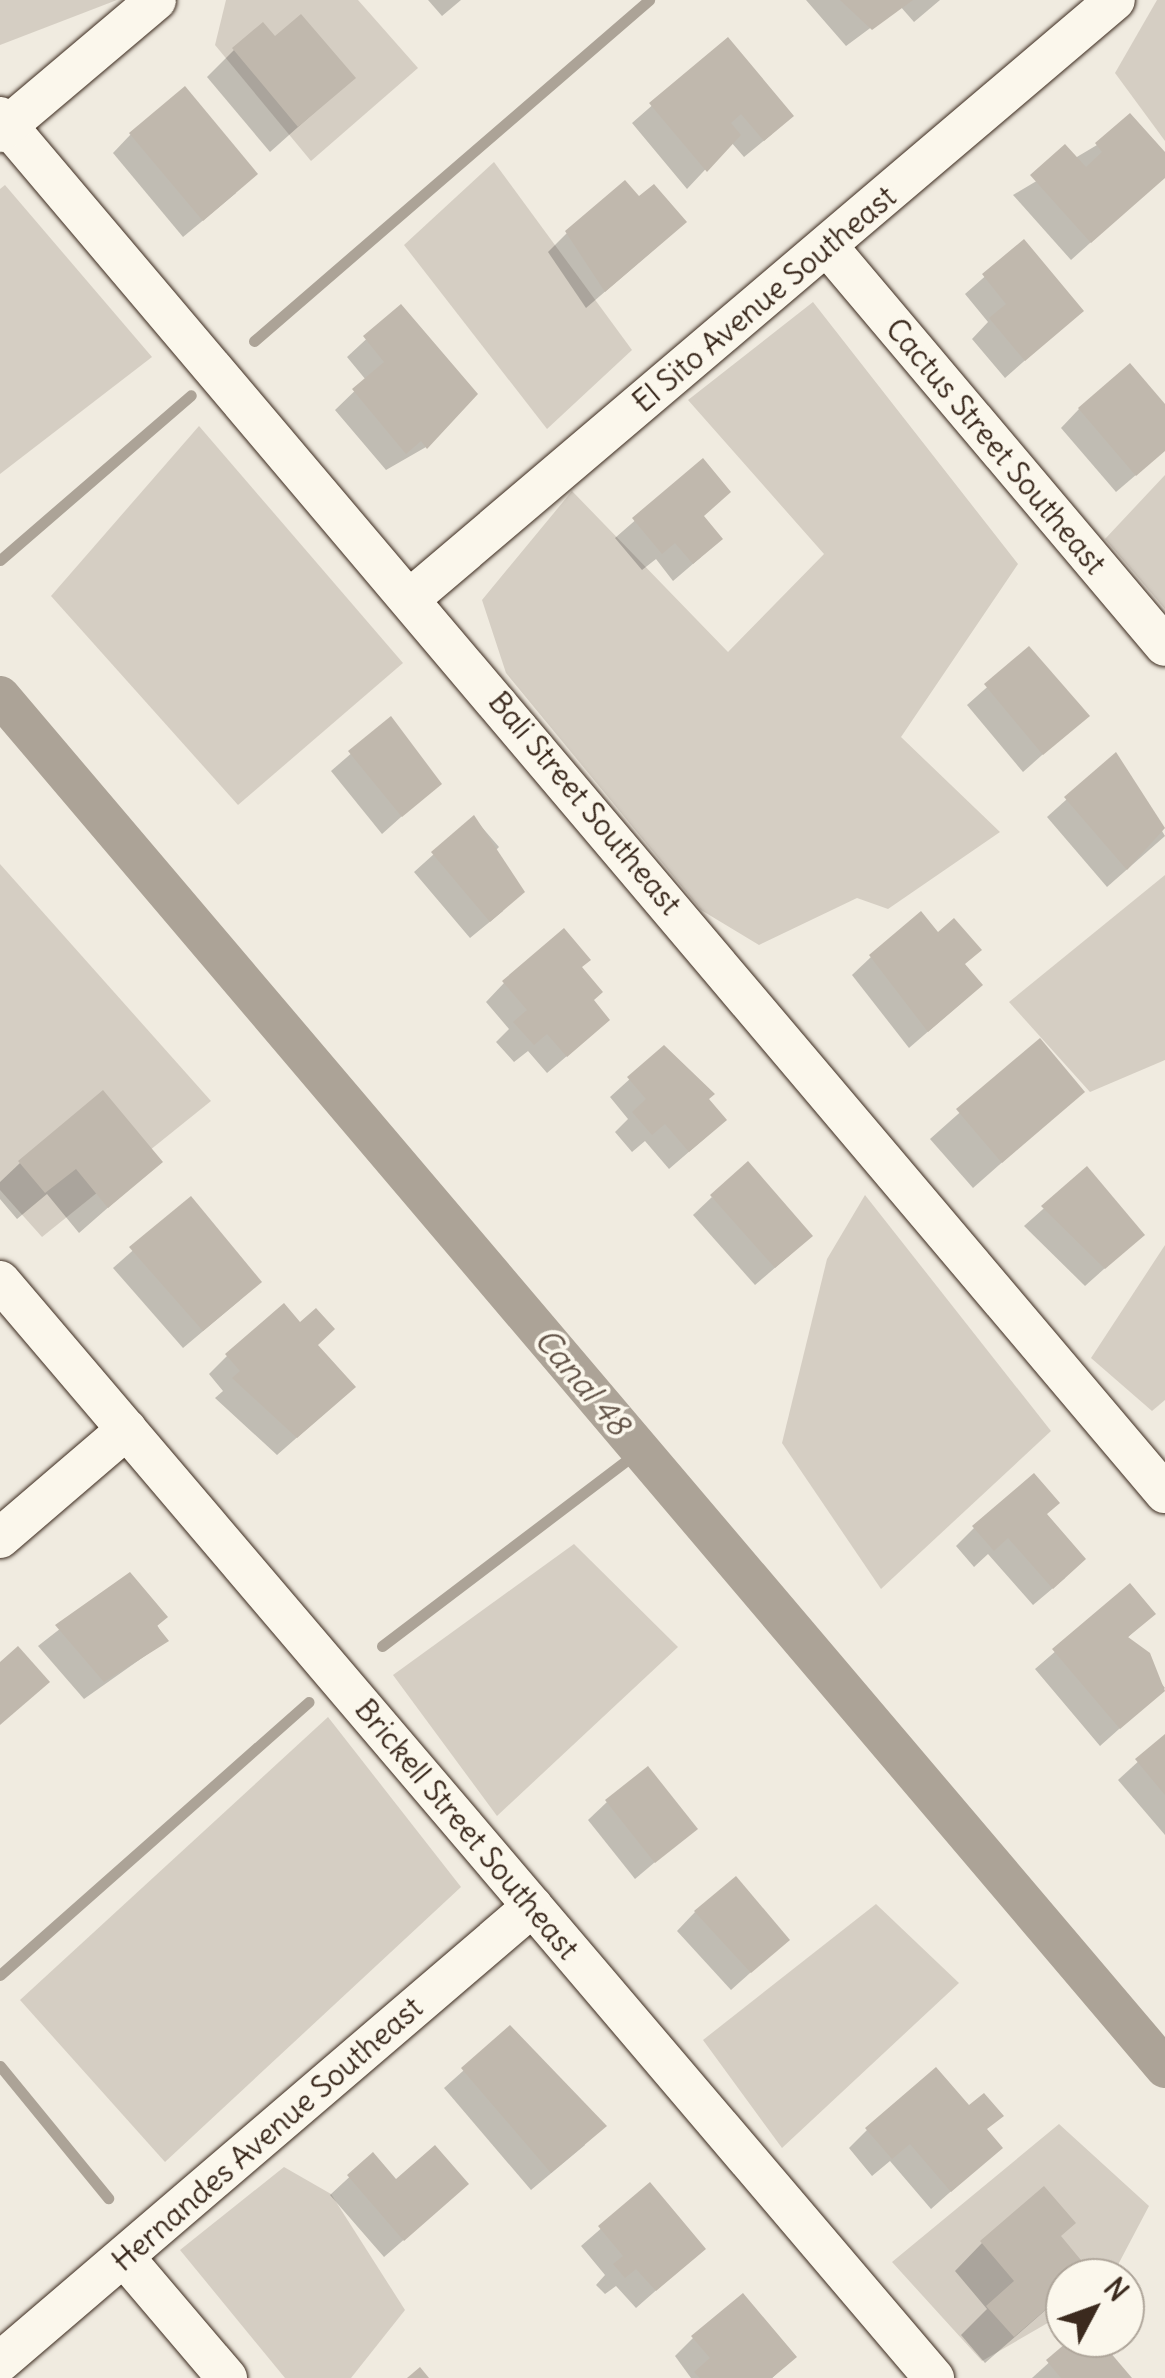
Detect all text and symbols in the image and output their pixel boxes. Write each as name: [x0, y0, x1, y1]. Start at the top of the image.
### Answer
street label: El Sito Avenue Southeast: [625, 178, 903, 420]
street label: Cactus Street Southeast: [878, 311, 1114, 581]
street label: Bali Street Southeast: [481, 684, 689, 922]
water label: Canal 48: [526, 1321, 638, 1443]
street label: Brickell Street Southeast: [348, 1692, 586, 1966]
street label: Hernandes Avenue Southeast: [105, 1989, 429, 2279]
north arrow: [1045, 2258, 1145, 2358]
text: N: [1096, 2271, 1136, 2309]

